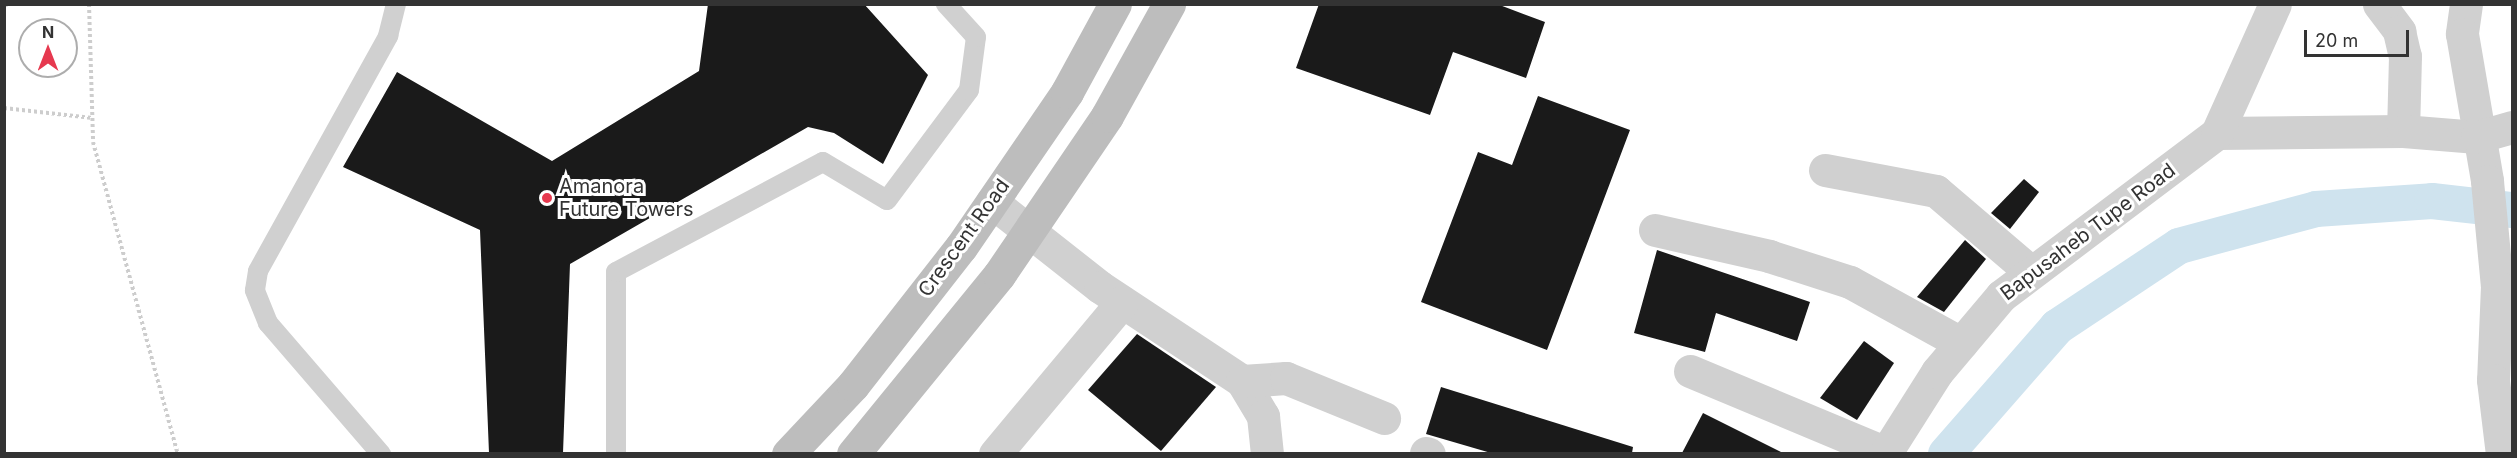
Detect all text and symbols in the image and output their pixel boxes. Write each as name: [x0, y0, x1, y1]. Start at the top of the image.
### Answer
north arrow: [18, 18, 78, 78]
scale bar: [2307, 18, 2412, 56]
text: N: [42, 22, 54, 42]
text: 20 m: [2315, 30, 2358, 51]
street label: Bapusaheb Tupe Road: [1996, 158, 2180, 306]
place label: Amanora Future Towers: [559, 174, 694, 221]
street label: Crescent Road: [913, 175, 1015, 301]
marker: Amanora Future Towers: [540, 191, 554, 205]

